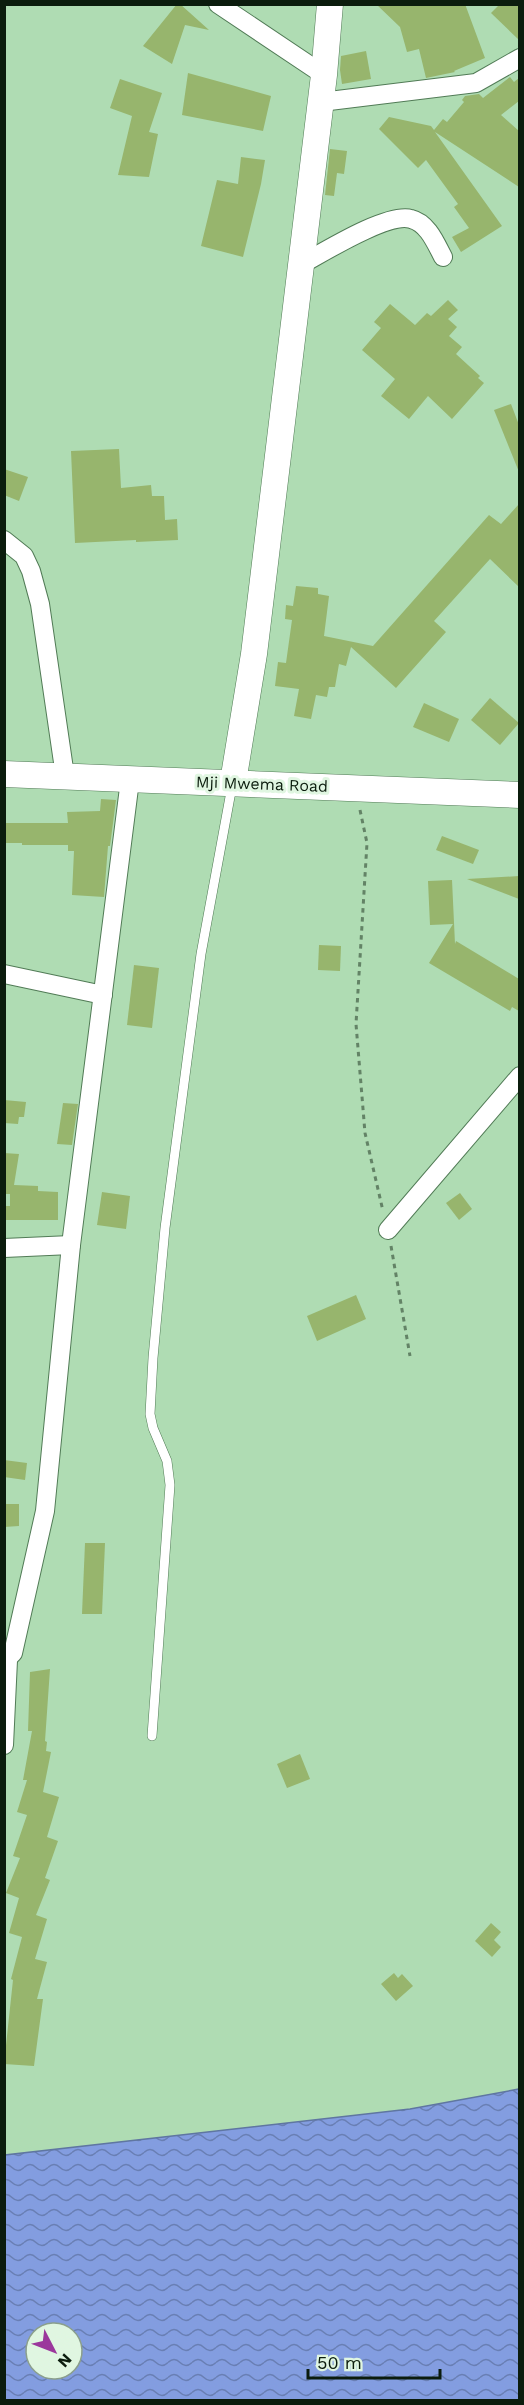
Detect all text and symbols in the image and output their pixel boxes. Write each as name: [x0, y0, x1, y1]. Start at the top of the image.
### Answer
street label: Mji Mwema Road: [196, 772, 328, 796]
north arrow: [24, 2321, 84, 2381]
scale bar: [308, 2342, 440, 2380]
text: N: [54, 2350, 76, 2371]
text: 50 m: [317, 2352, 362, 2373]

